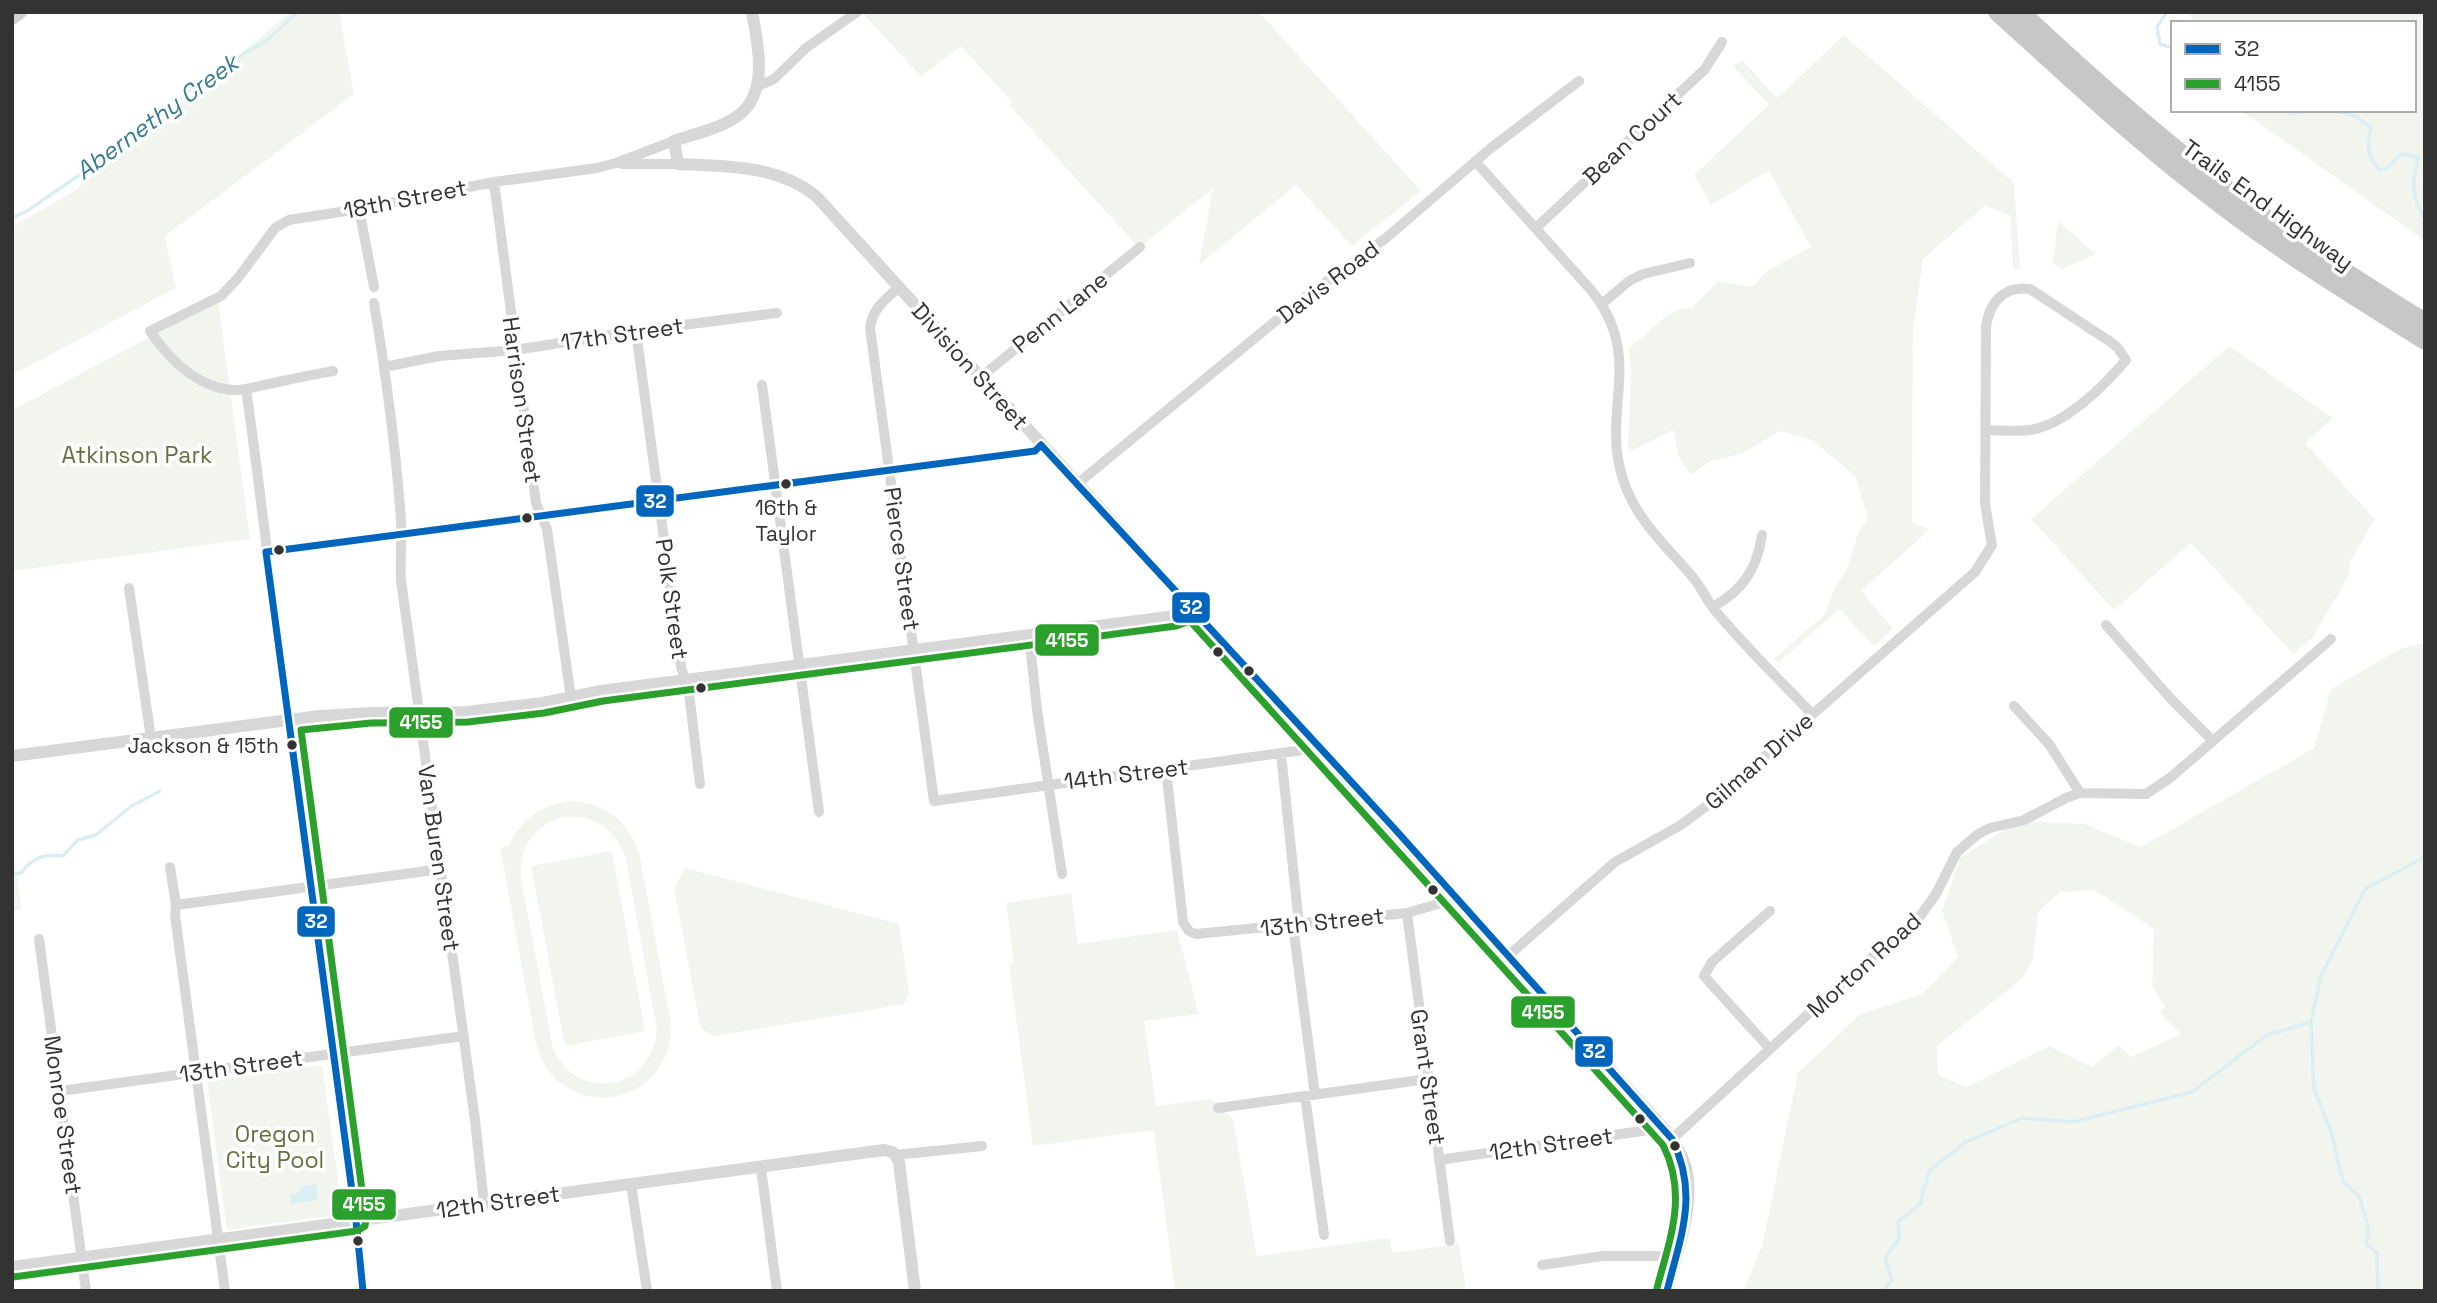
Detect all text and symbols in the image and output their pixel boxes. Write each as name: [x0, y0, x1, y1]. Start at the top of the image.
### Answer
legend: [2171, 21, 2416, 112]
text: 32: [2234, 35, 2259, 62]
water label: Abernethy Creek: [69, 45, 247, 186]
text: 4155: [2234, 70, 2281, 97]
street label: Bean Court: [1576, 85, 1688, 191]
street label: Trails End Highway: [2176, 133, 2360, 277]
street label: 18th Street: [341, 172, 469, 226]
street label: Davis Road: [1271, 234, 1385, 330]
street label: Penn Lane: [1006, 264, 1114, 360]
street label: Division Street: [905, 296, 1035, 436]
street label: 17th Street: [559, 311, 685, 357]
street label: Harrison Street: [495, 315, 549, 485]
park label: Atkinson Park: [62, 440, 212, 470]
marker: 16th & Taylor: [779, 477, 793, 491]
line badge: 32: [635, 484, 675, 518]
street label: Pierce Street: [877, 485, 927, 633]
text: 32: [644, 489, 666, 514]
place label: 16th & Taylor: [755, 494, 817, 547]
unlabelled marker: [520, 511, 534, 525]
street label: Polk Street: [649, 537, 695, 661]
unlabelled marker: [272, 543, 286, 557]
line badge: 32: [1171, 591, 1211, 624]
text: 32: [1180, 595, 1202, 620]
line badge: 4155: [1034, 623, 1100, 657]
text: 4155: [1046, 628, 1088, 653]
unlabelled marker: [1211, 645, 1225, 659]
unlabelled marker: [1242, 664, 1256, 678]
unlabelled marker: [694, 681, 708, 695]
line badge: 4155: [388, 706, 454, 739]
street label: Gilman Drive: [1698, 706, 1820, 816]
text: 4155: [400, 710, 442, 735]
place label: Jackson & 15th: [127, 732, 279, 759]
marker: Jackson & 15th: [285, 738, 299, 752]
street label: 14th Street: [1062, 752, 1190, 796]
street label: Van Buren Street: [411, 763, 467, 953]
unlabelled marker: [1426, 883, 1440, 897]
street label: 13th Street: [1259, 901, 1385, 943]
line badge: 32: [296, 905, 336, 938]
street label: Morton Road: [1801, 906, 1927, 1024]
text: 32: [305, 909, 327, 934]
line badge: 4155: [1510, 995, 1576, 1029]
text: 4155: [1522, 1000, 1564, 1025]
street label: Grant Street: [1404, 1007, 1452, 1147]
street label: Monroe Street: [37, 1033, 89, 1197]
line badge: 32: [1574, 1035, 1614, 1068]
text: 32: [1583, 1039, 1605, 1064]
street label: 13th Street: [177, 1042, 305, 1090]
unlabelled marker: [1633, 1112, 1647, 1126]
park label: Oregon City Pool: [226, 1119, 324, 1175]
street label: 12th Street: [1487, 1120, 1615, 1168]
unlabelled marker: [1668, 1139, 1682, 1153]
street label: 12th Street: [434, 1178, 562, 1226]
line badge: 4155: [331, 1188, 397, 1221]
text: 4155: [343, 1192, 385, 1217]
unlabelled marker: [351, 1234, 365, 1248]

